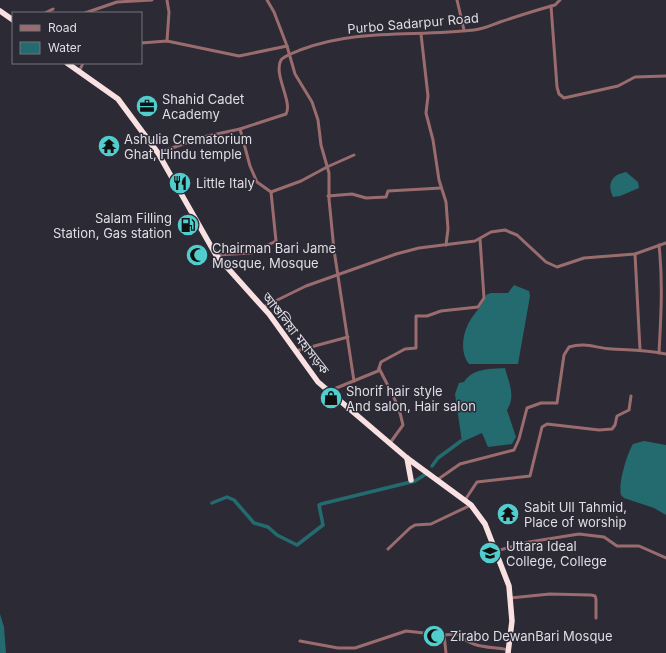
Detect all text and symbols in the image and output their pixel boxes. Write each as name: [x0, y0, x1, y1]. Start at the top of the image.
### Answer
street label: Purbo Sadarpur Road: [347, 9, 479, 37]
legend: [12, 12, 142, 64]
text: Road: [48, 20, 77, 35]
text: Water: [48, 40, 82, 55]
place label: Shahid Cadet Academy: [162, 91, 244, 122]
office icon: Shahid Cadet Academy: [134, 93, 160, 119]
place label: Ashulia Crematorium Ghat, Hindu temple: [124, 131, 252, 162]
temple icon: Ashulia Crematorium Ghat, Hindu temple: [96, 133, 122, 159]
restaurant icon: Little Italy: [167, 170, 193, 196]
place label: Little Italy: [196, 175, 255, 191]
place label: Salam Filling Station, Gas station: [53, 210, 172, 241]
fuel station icon: Salam Filling Station, Gas station: [175, 212, 201, 238]
place label: Chairman Bari Jame Mosque, Mosque: [212, 240, 336, 271]
mosque icon: Chairman Bari Jame Mosque, Mosque: [184, 242, 210, 268]
street label: আশুলিয়া মহাসড়ক: [258, 288, 333, 377]
place label: Shorif hair style And salon, Hair salon: [346, 383, 476, 414]
shop icon: Shorif hair style And salon, Hair salon: [318, 385, 344, 411]
place label: Sabit Ull Tahmid, Place of worship: [524, 499, 627, 530]
temple icon: Sabit Ull Tahmid, Place of worship: [495, 501, 521, 527]
place label: Uttara Ideal College, College: [506, 538, 607, 569]
school or university icon: Uttara Ideal College, College: [477, 540, 503, 566]
mosque icon: Zirabo DewanBari Mosque: [421, 623, 447, 649]
place label: Zirabo DewanBari Mosque: [450, 628, 613, 644]

